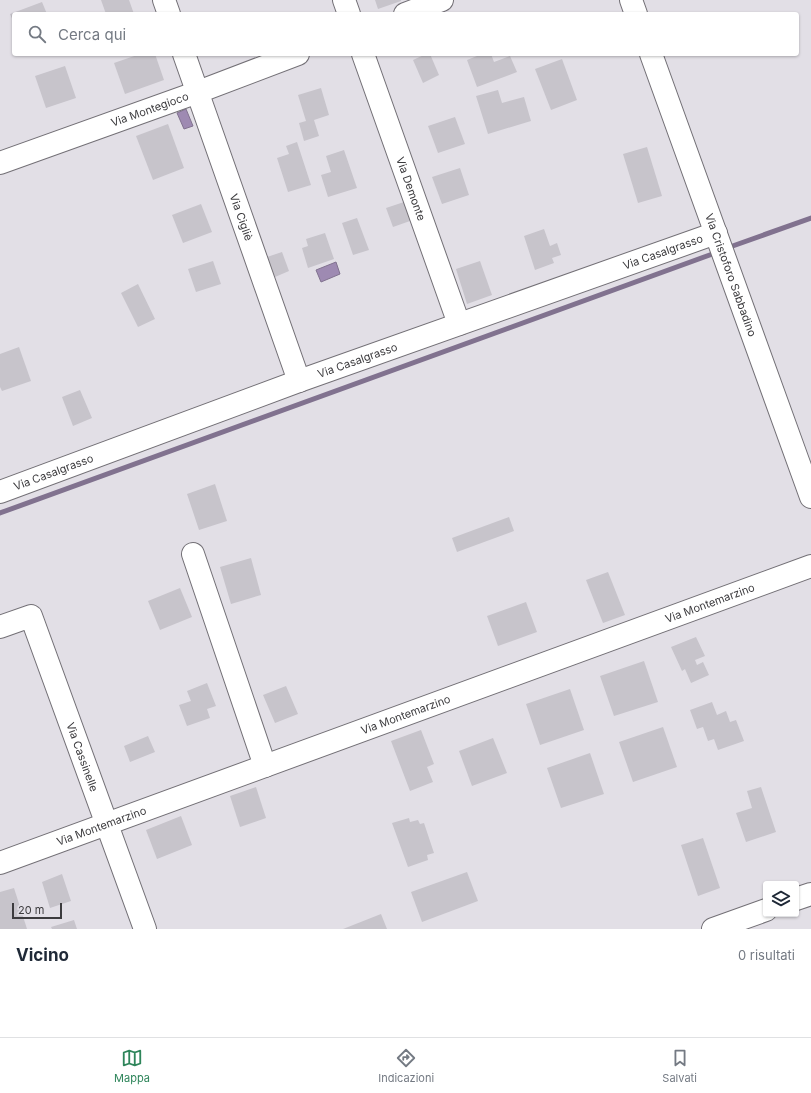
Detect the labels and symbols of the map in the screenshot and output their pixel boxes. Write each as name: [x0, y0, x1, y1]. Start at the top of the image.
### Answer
street label: Via Montegioco: [109, 89, 191, 130]
street label: Via Demonte: [393, 155, 429, 222]
street label: Via Cigliè: [227, 192, 256, 243]
street label: Via Cristoforo Sabbadino: [702, 211, 760, 339]
street label: Via Casalgrasso: [621, 231, 705, 272]
street label: Via Casalgrasso: [316, 340, 400, 381]
street label: Via Casalgrasso: [12, 451, 96, 493]
street label: Via Montemarzino: [663, 580, 757, 626]
street label: Via Montemarzino: [359, 692, 453, 737]
street label: Via Cassinelle: [63, 720, 101, 794]
street label: Via Montemarzino: [55, 803, 148, 849]
scale bar: [12, 901, 62, 920]

